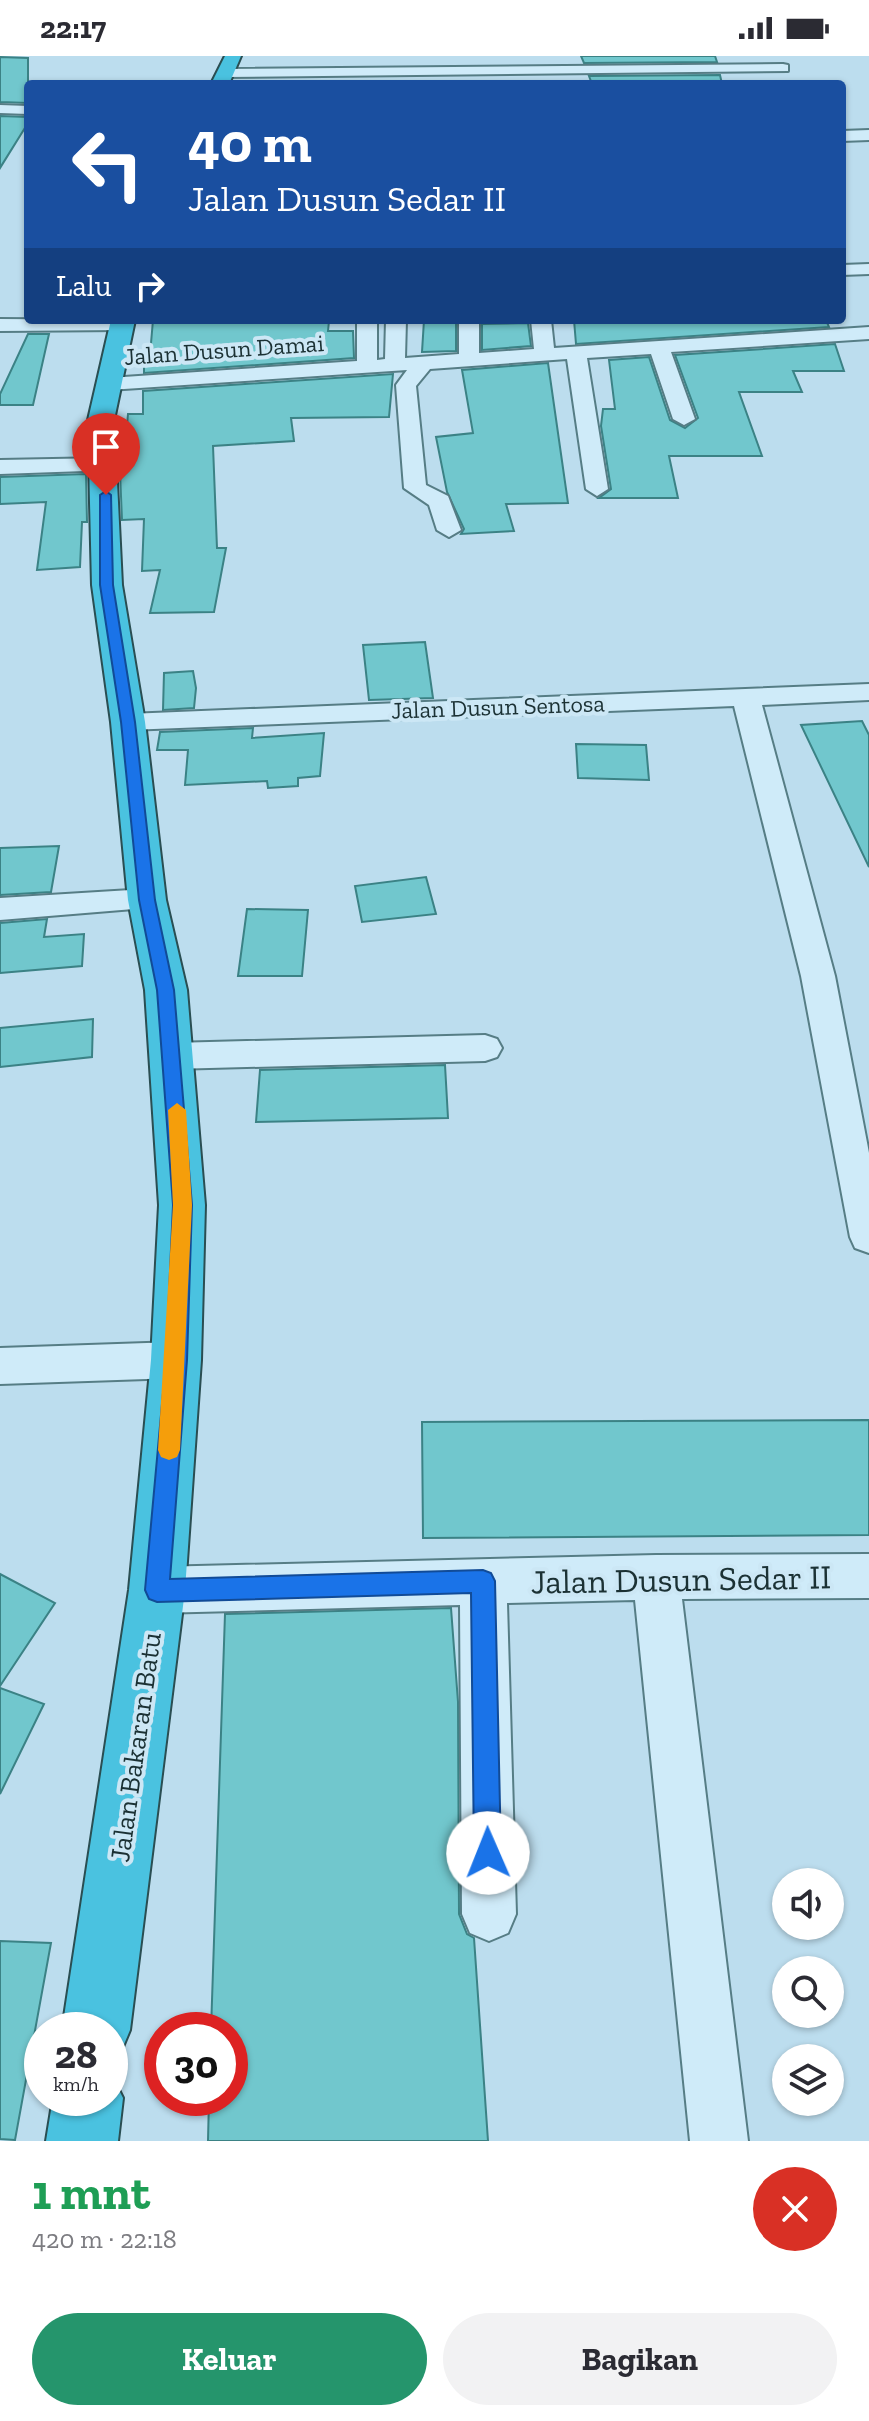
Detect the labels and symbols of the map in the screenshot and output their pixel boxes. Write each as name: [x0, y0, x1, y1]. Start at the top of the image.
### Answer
street label: Jalan Dusun Damai: [123, 328, 325, 371]
pin: [72, 413, 140, 495]
street label: Jalan Dusun Sentosa: [391, 688, 606, 725]
street label: Jalan Dusun Sedar II: [530, 1556, 832, 1603]
street label: Jalan Bakaran Batu: [103, 1630, 168, 1864]
position arrow: [446, 1811, 530, 1895]
speed limit sign: 30: [144, 2012, 248, 2116]

